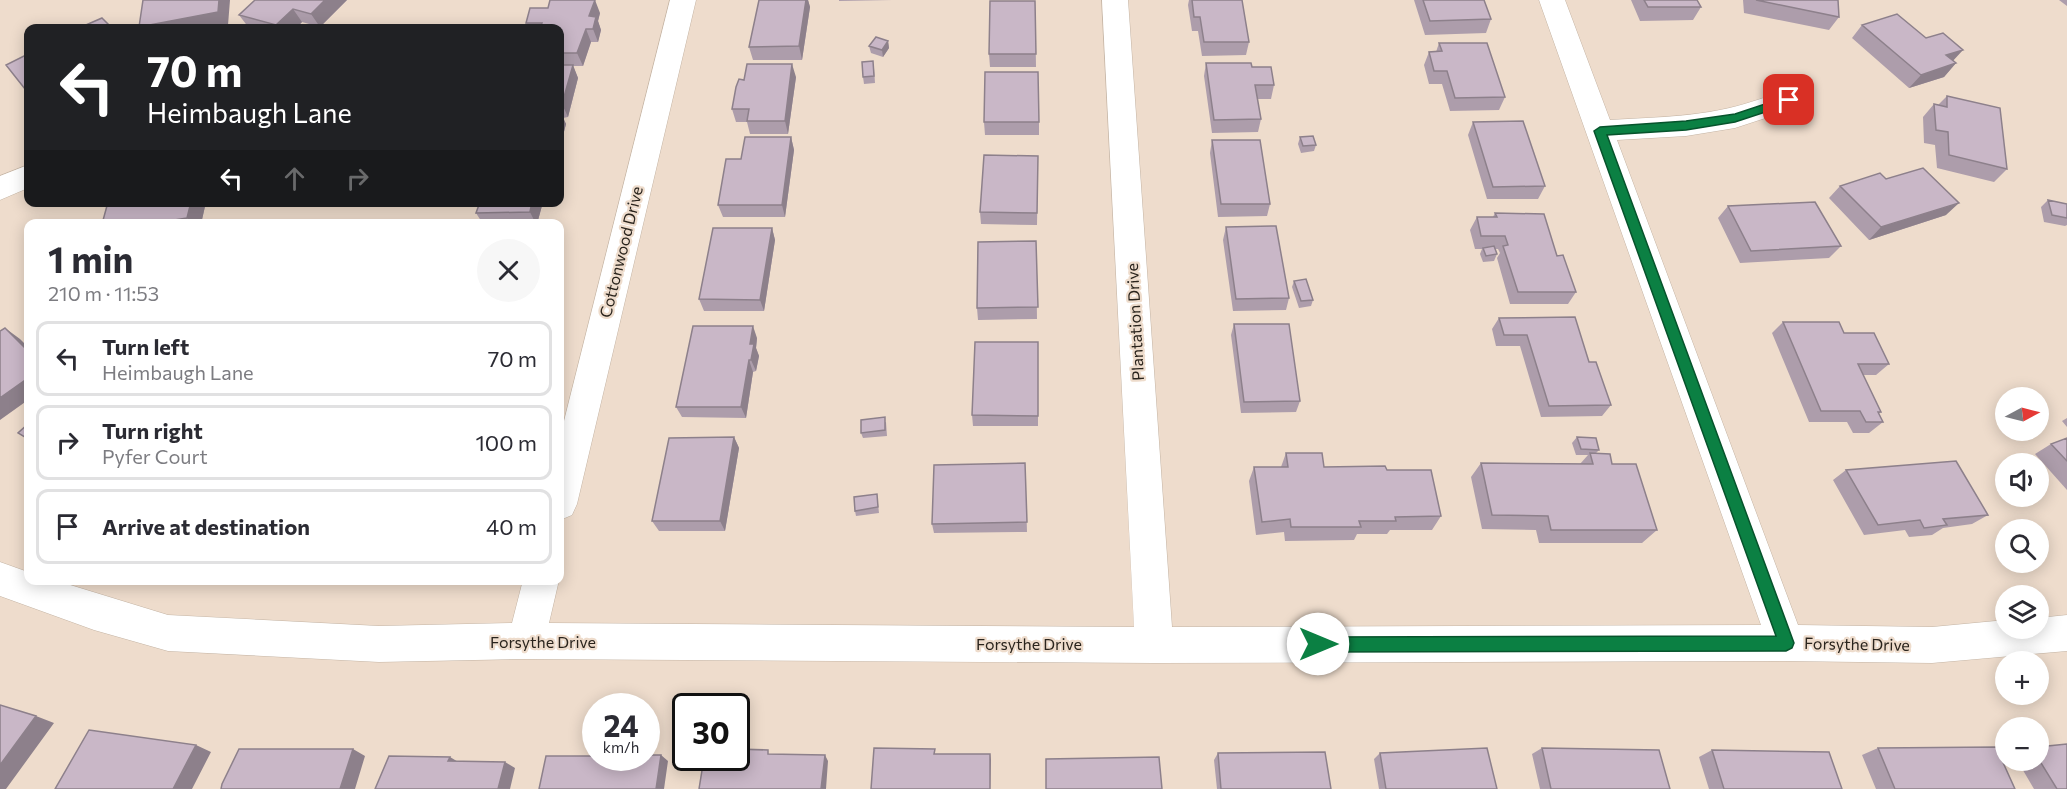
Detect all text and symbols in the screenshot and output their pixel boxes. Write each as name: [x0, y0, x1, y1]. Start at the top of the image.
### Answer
text: 70 m: [147, 44, 242, 96]
icon: left: [48, 48, 126, 126]
pin: [1763, 74, 1814, 125]
icon: arrive: [1772, 83, 1805, 116]
text: Heimbaugh Lane: [147, 96, 352, 129]
icon: left: [215, 162, 248, 195]
icon: ahead: [278, 162, 311, 195]
icon: right: [341, 162, 374, 195]
street label: Cottonwood Drive: [595, 184, 646, 319]
text: 1 min: [48, 236, 133, 280]
button: close: [477, 239, 540, 302]
street label: Plantation Drive: [1122, 263, 1147, 381]
text: 210 m · 11:53: [48, 281, 159, 305]
text: Turn left: [102, 333, 189, 360]
icon: left: [51, 342, 84, 375]
text: 70 m: [488, 345, 537, 372]
text: Heimbaugh Lane: [102, 360, 254, 384]
north arrow: [1995, 387, 2049, 441]
map controls: [1995, 387, 2049, 771]
text: Turn right: [102, 417, 203, 444]
icon: right: [51, 426, 84, 459]
text: 100 m: [475, 429, 537, 456]
text: Pyfer Court: [102, 444, 208, 468]
button: sound: [1995, 453, 2049, 507]
icon: arrive: [51, 510, 84, 543]
text: Arrive at destination: [102, 513, 310, 540]
text: 40 m: [486, 513, 537, 540]
button: search: [1995, 519, 2049, 573]
button: layers: [1995, 585, 2049, 639]
position arrow: [1286, 612, 1350, 676]
street label: Forsythe Drive: [490, 632, 596, 651]
street label: Forsythe Drive: [1804, 633, 1910, 654]
street label: Forsythe Drive: [976, 634, 1082, 653]
button: +: [1995, 651, 2049, 705]
speed limit sign: 30: [672, 693, 750, 771]
text: 24: [603, 706, 639, 743]
button: −: [1995, 717, 2049, 771]
text: km/h: [603, 738, 639, 756]

